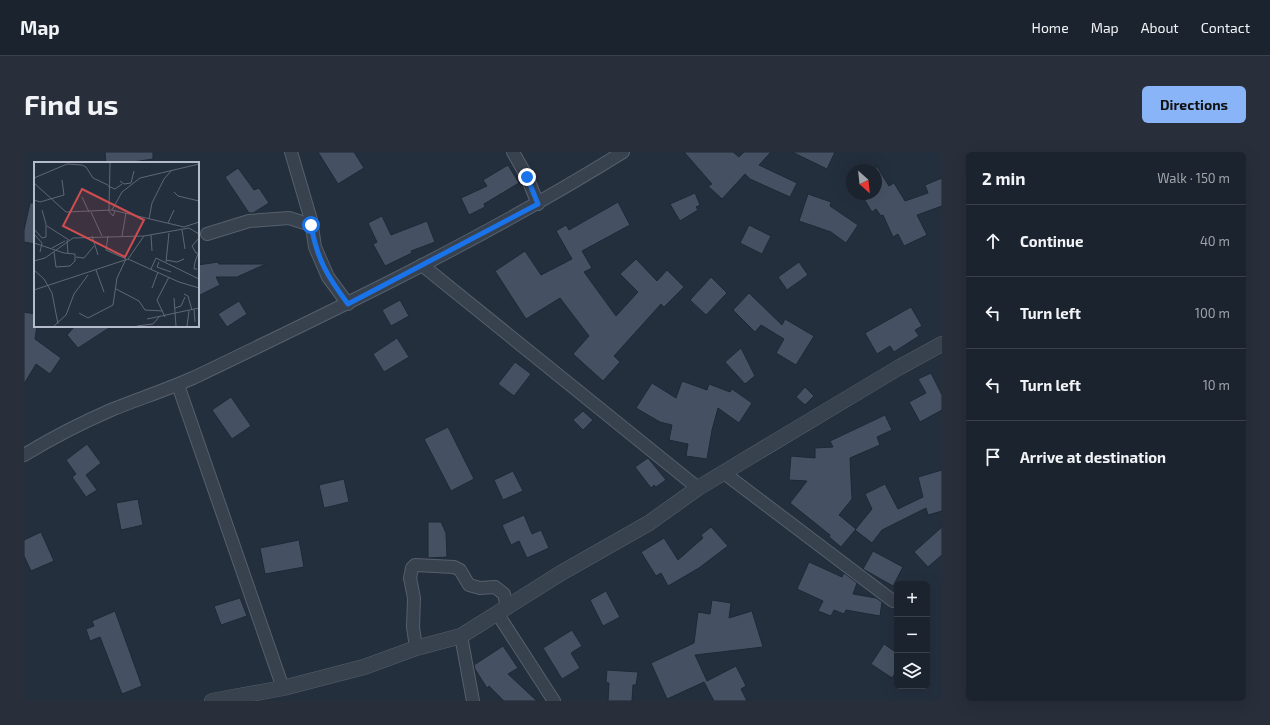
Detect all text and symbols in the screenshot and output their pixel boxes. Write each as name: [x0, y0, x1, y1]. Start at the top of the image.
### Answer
text: Map: [20, 16, 60, 39]
text: Home: [1032, 19, 1069, 36]
text: Map: [1091, 19, 1119, 36]
text: About: [1141, 19, 1179, 36]
text: Contact: [1201, 19, 1250, 36]
button: Directions: [1142, 86, 1246, 123]
text: Find us: [24, 87, 118, 121]
inset map: [34, 162, 199, 327]
north arrow: [846, 164, 882, 200]
route end: [518, 168, 536, 186]
text: 2 min: [982, 168, 1025, 188]
text: Walk · 150 m: [1157, 170, 1230, 186]
route start: [302, 216, 320, 234]
icon: ahead: [982, 230, 1004, 252]
text: Continue: [1020, 232, 1083, 250]
text: 40 m: [1200, 233, 1230, 249]
icon: left: [982, 302, 1004, 324]
text: Turn left: [1020, 304, 1081, 322]
text: 100 m: [1195, 305, 1230, 321]
icon: left: [982, 374, 1004, 396]
text: Turn left: [1020, 376, 1081, 394]
text: 10 m: [1203, 377, 1230, 393]
icon: arrive: [982, 446, 1004, 468]
text: Arrive at destination: [1020, 448, 1166, 466]
map controls: [894, 581, 930, 689]
button: +: [894, 581, 930, 617]
button: −: [894, 617, 930, 653]
button: layers: [894, 653, 930, 689]

